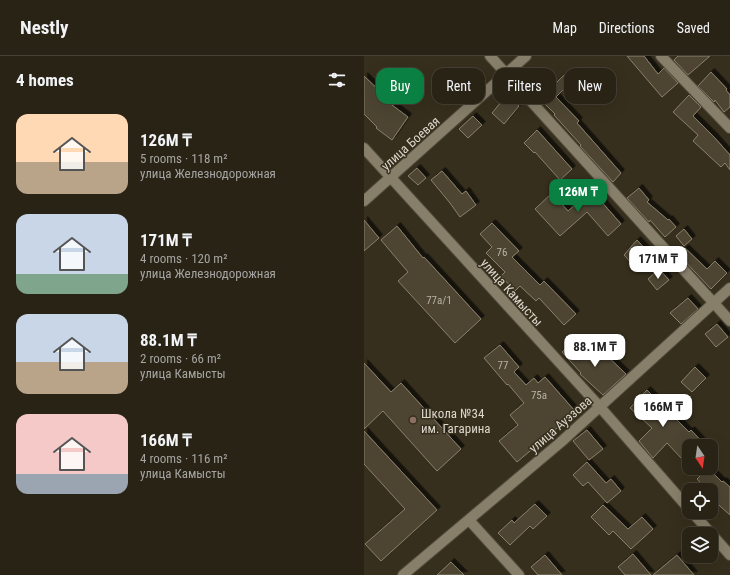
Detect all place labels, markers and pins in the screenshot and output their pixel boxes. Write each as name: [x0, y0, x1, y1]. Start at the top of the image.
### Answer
pin: 126M ₸: [545, 179, 611, 213]
pin: 171M ₸: [625, 246, 691, 280]
pin: 88.1M ₸: [558, 334, 632, 368]
pin: 166M ₸: [630, 394, 696, 428]
place label: Школа №34 им. Гагарина: [421, 406, 491, 436]
marker: Школа №34 им. Гагарина: [408, 415, 418, 425]

